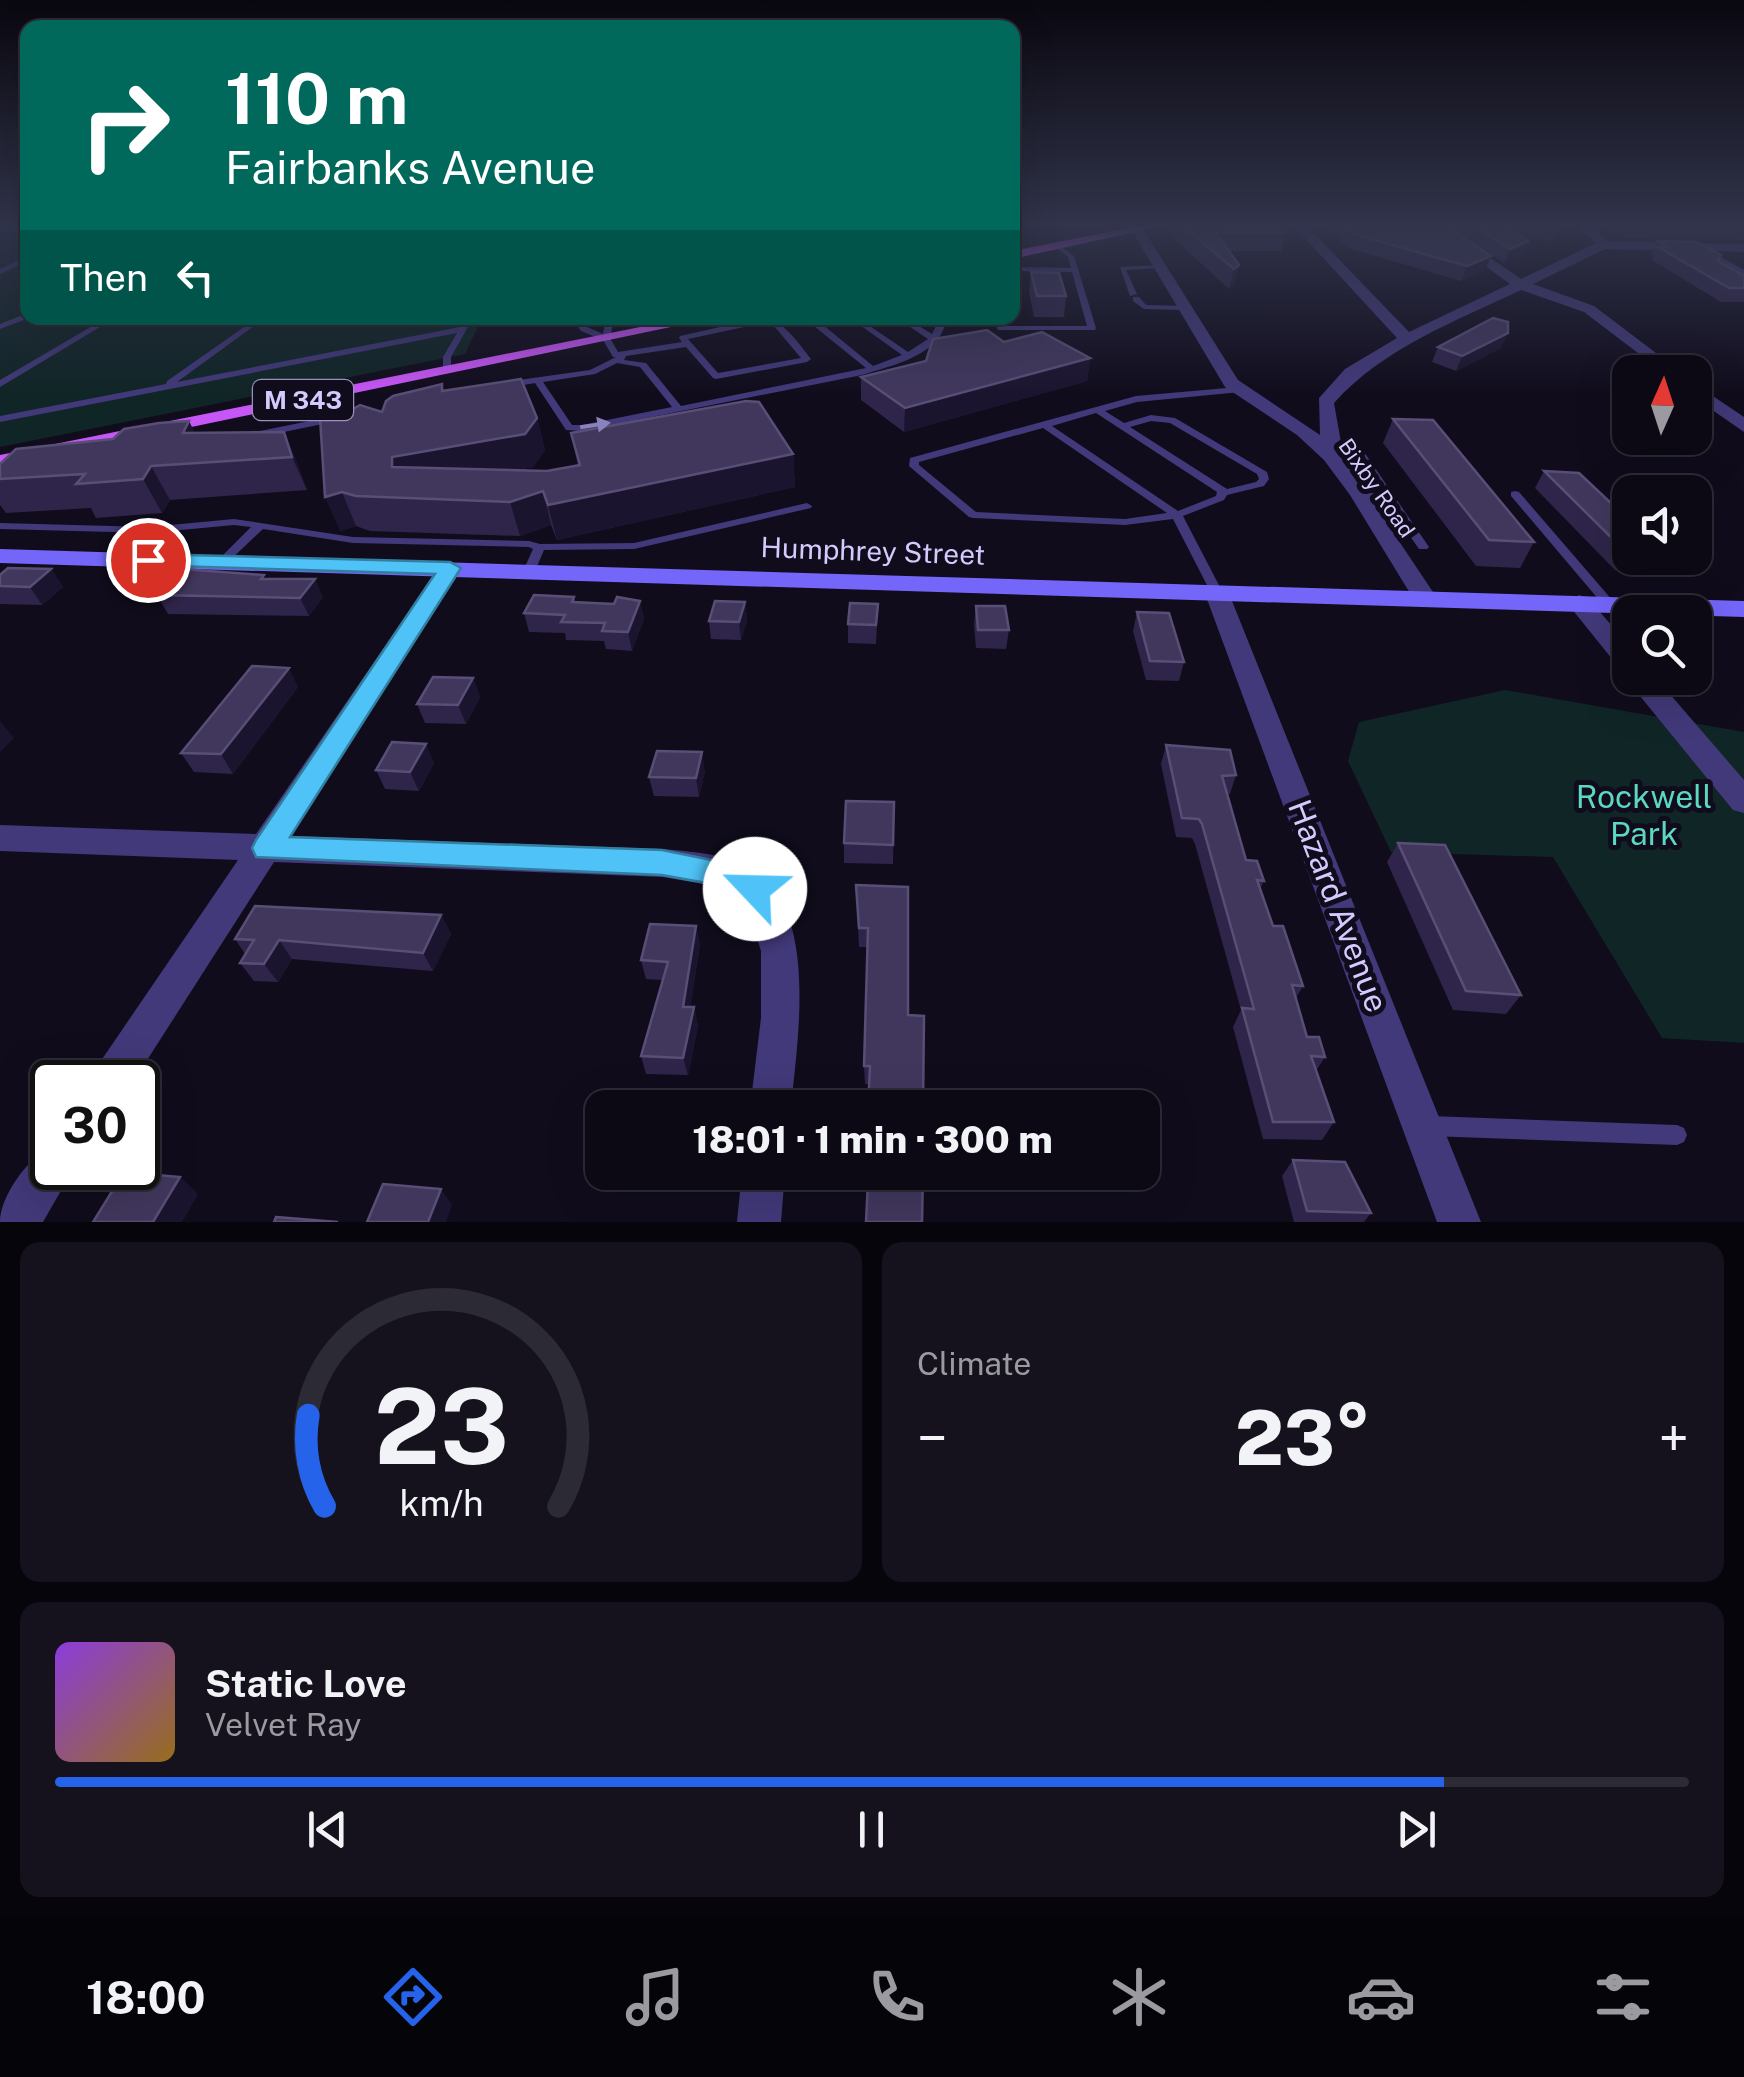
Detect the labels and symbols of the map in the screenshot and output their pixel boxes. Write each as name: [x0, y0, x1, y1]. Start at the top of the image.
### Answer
north arrow: [1612, 355, 1712, 455]
road number: M 343: [253, 380, 353, 420]
one-way arrow: [580, 417, 611, 432]
street label: Bixby Road: [1333, 434, 1421, 542]
pin: [106, 518, 191, 603]
street label: Humphrey Street: [760, 530, 986, 571]
park label: Rockwell Park: [1576, 778, 1712, 852]
street label: Hazard Avenue: [1281, 794, 1396, 1017]
position arrow: [703, 837, 807, 941]
speed limit sign: 30: [30, 1060, 160, 1190]

